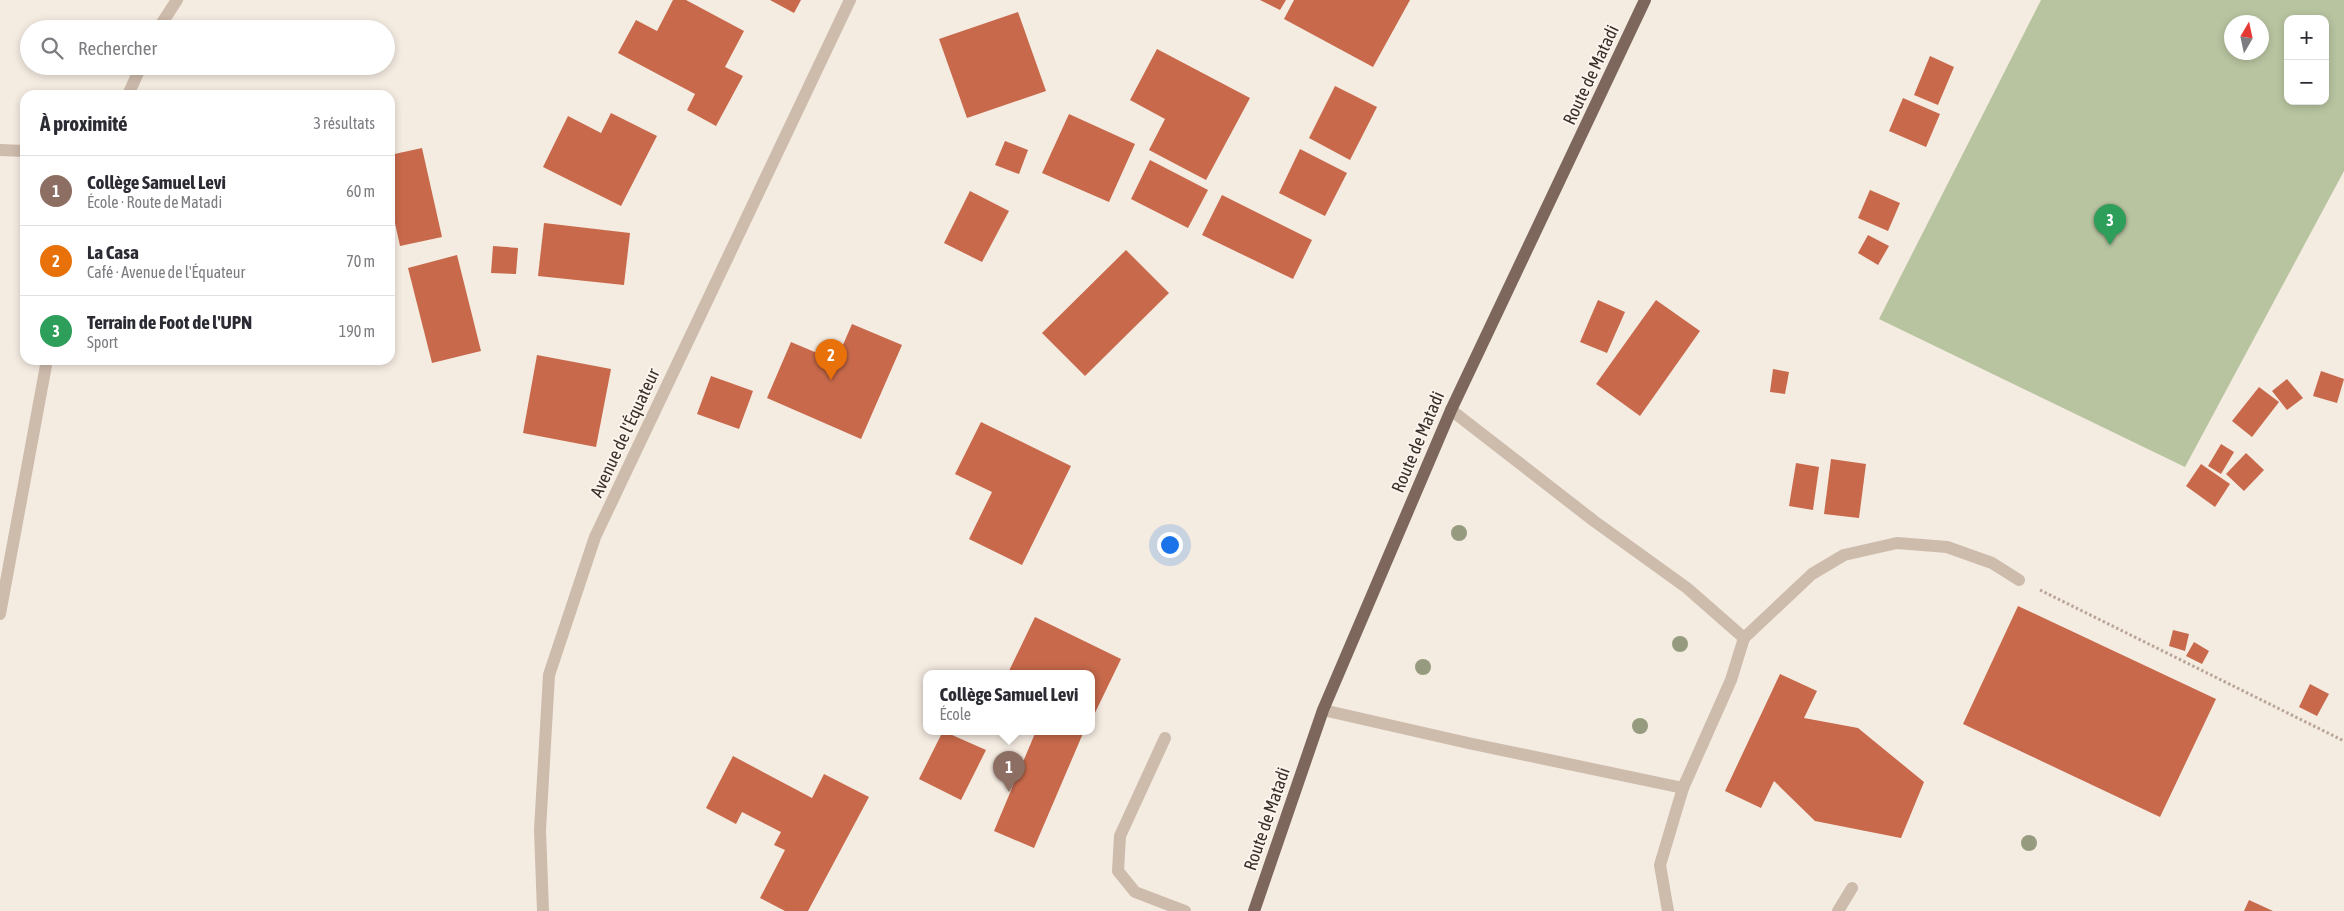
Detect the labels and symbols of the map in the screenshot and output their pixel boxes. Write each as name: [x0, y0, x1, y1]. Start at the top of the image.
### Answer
north arrow: [2224, 15, 2269, 60]
street label: Route de Matadi: [1558, 22, 1623, 128]
pin: 3: [2094, 204, 2126, 245]
pin: 2: [815, 339, 847, 380]
street label: Avenue de l'Équateur: [586, 364, 664, 501]
street label: Route de Matadi: [1387, 388, 1448, 495]
your location: [1157, 532, 1183, 558]
pin: 1: [993, 751, 1025, 792]
street label: Route de Matadi: [1239, 765, 1294, 873]

